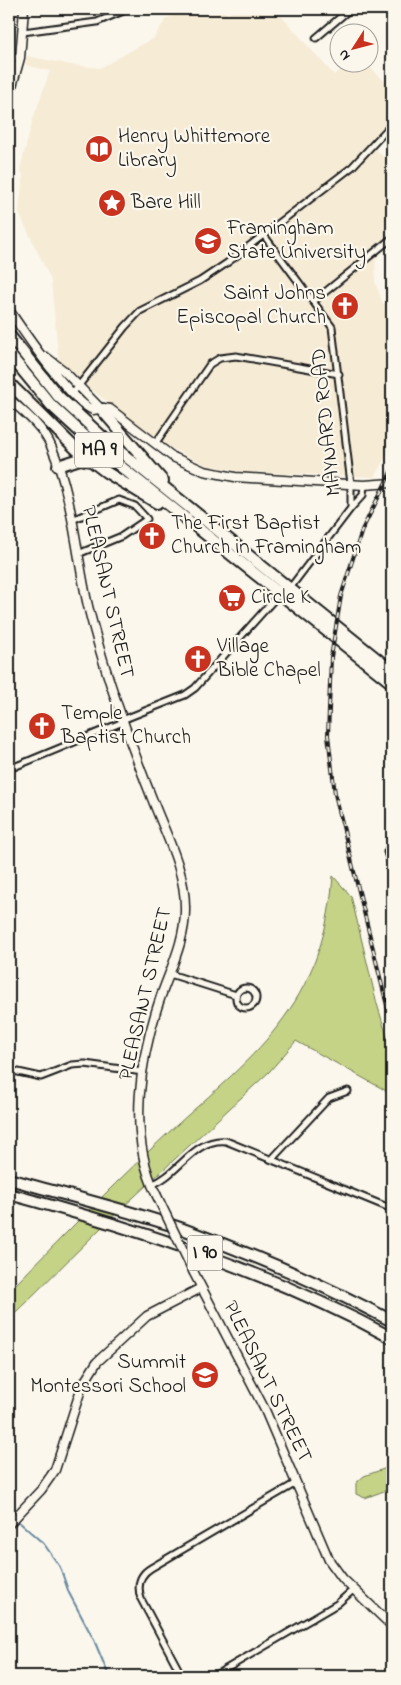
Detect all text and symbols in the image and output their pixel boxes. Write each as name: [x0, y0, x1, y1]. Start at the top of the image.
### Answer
north arrow: [328, 22, 378, 72]
text: N: [333, 45, 356, 65]
place label: Henry Whittemore Library: [118, 122, 271, 178]
library icon: Henry Whittemore Library: [84, 134, 114, 164]
place icon: Bare Hill: [97, 188, 127, 218]
place label: Bare Hill: [130, 188, 201, 218]
place label: Framingham State University: [226, 214, 366, 270]
school or university icon: Framingham State University: [193, 226, 223, 256]
place label: Saint Johns Episcopal Church: [176, 279, 326, 333]
church icon: Saint Johns Episcopal Church: [330, 291, 360, 321]
street label: MAYNARD ROAD: [304, 346, 350, 498]
road number: MA 9: [75, 432, 123, 468]
street label: PLEASANT STREET: [72, 502, 142, 682]
place label: The First Baptist Church in Framingham: [171, 509, 361, 565]
church icon: The First Baptist Church in Framingham: [137, 521, 167, 551]
supermarket icon: Circle K: [217, 583, 247, 613]
place label: Circle K: [251, 583, 311, 613]
place label: Village Bible Chapel: [216, 632, 321, 686]
church icon: Village Bible Chapel: [183, 644, 213, 674]
place label: Temple Baptist Church: [60, 699, 191, 753]
church icon: Temple Baptist Church: [27, 711, 57, 741]
street label: PLEASANT STREET: [111, 904, 181, 1084]
road number: I 90: [188, 1236, 222, 1270]
street label: PLEASANT STREET: [215, 1296, 319, 1468]
place label: Summit Montessori School: [30, 1348, 186, 1402]
school or university icon: Summit Montessori School: [190, 1360, 220, 1390]

